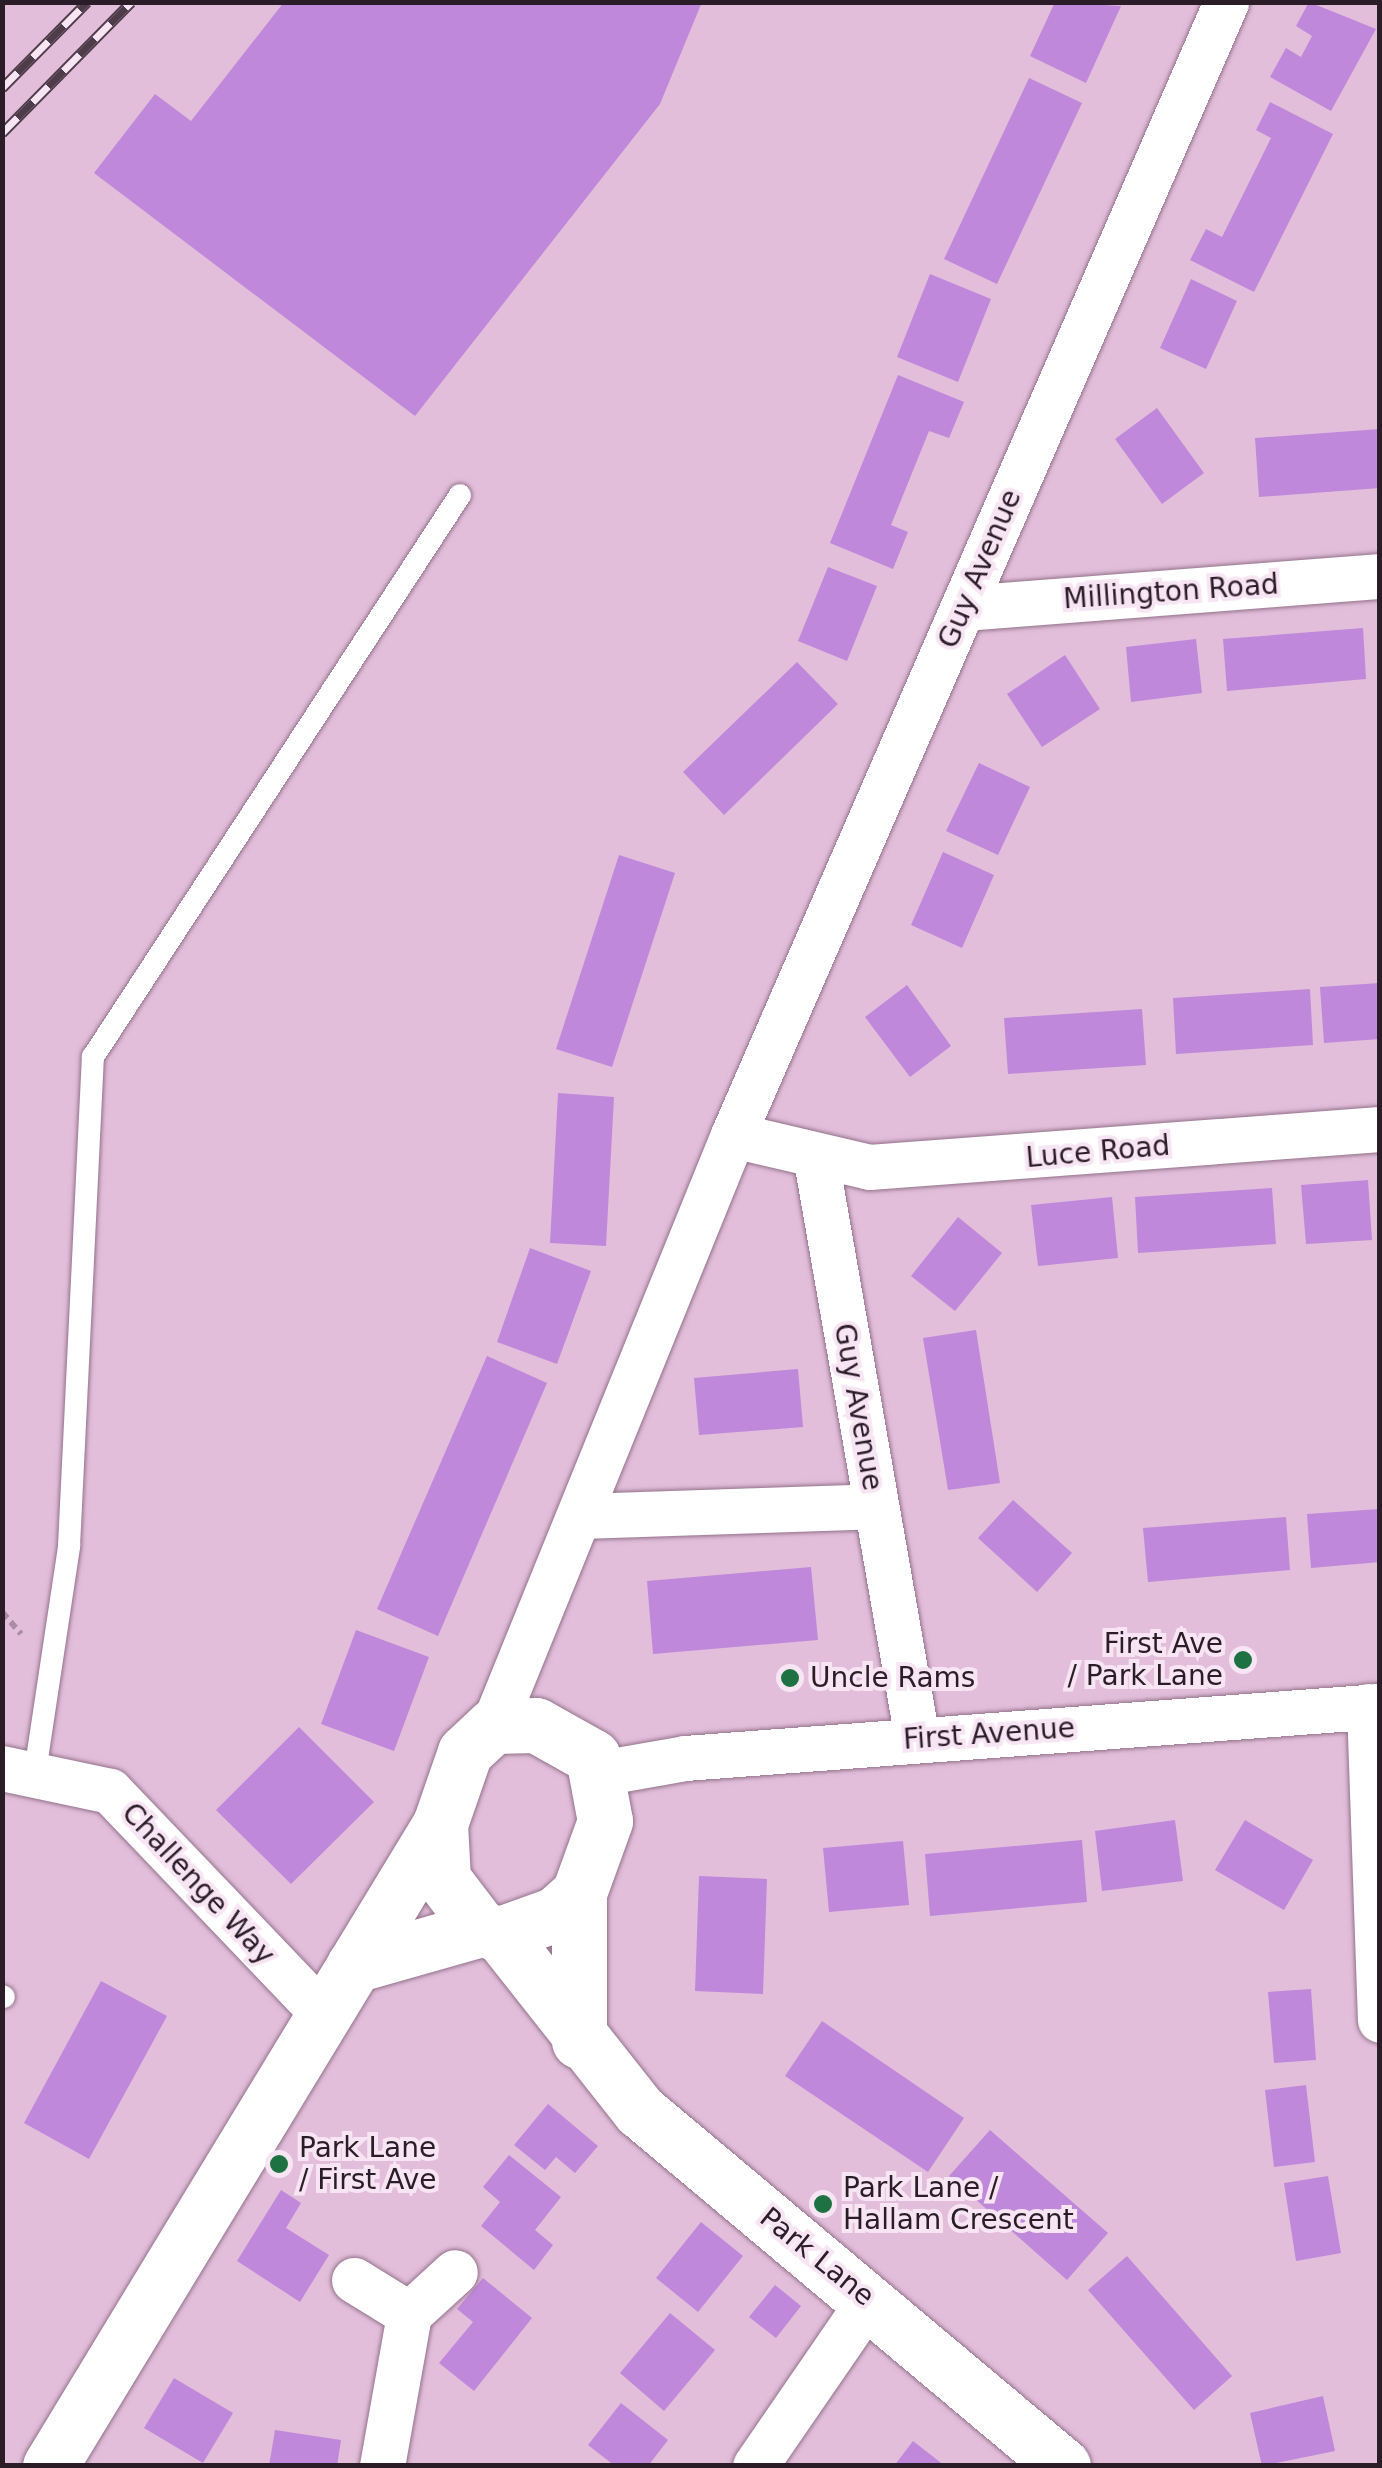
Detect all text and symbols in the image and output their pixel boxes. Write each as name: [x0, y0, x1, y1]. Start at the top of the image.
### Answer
street label: Guy Avenue: [932, 485, 1028, 653]
street label: Millington Road: [1062, 568, 1280, 616]
street label: Luce Road: [1024, 1129, 1172, 1175]
street label: Guy Avenue: [827, 1321, 889, 1493]
place label: First Ave / Park Lane: [1068, 1627, 1223, 1693]
marker: First Ave / Park Lane: [1232, 1649, 1254, 1671]
place label: Uncle Rams: [810, 1661, 975, 1695]
marker: Uncle Rams: [779, 1667, 801, 1689]
street label: First Avenue: [902, 1711, 1076, 1757]
street label: Challenge Way: [115, 1796, 281, 1972]
place label: Park Lane / First Ave: [299, 2131, 436, 2197]
marker: Park Lane / First Ave: [268, 2153, 290, 2175]
place label: Park Lane / Hallam Crescent: [843, 2171, 1074, 2237]
marker: Park Lane / Hallam Crescent: [812, 2193, 834, 2215]
street label: Park Lane: [753, 2201, 881, 2313]

